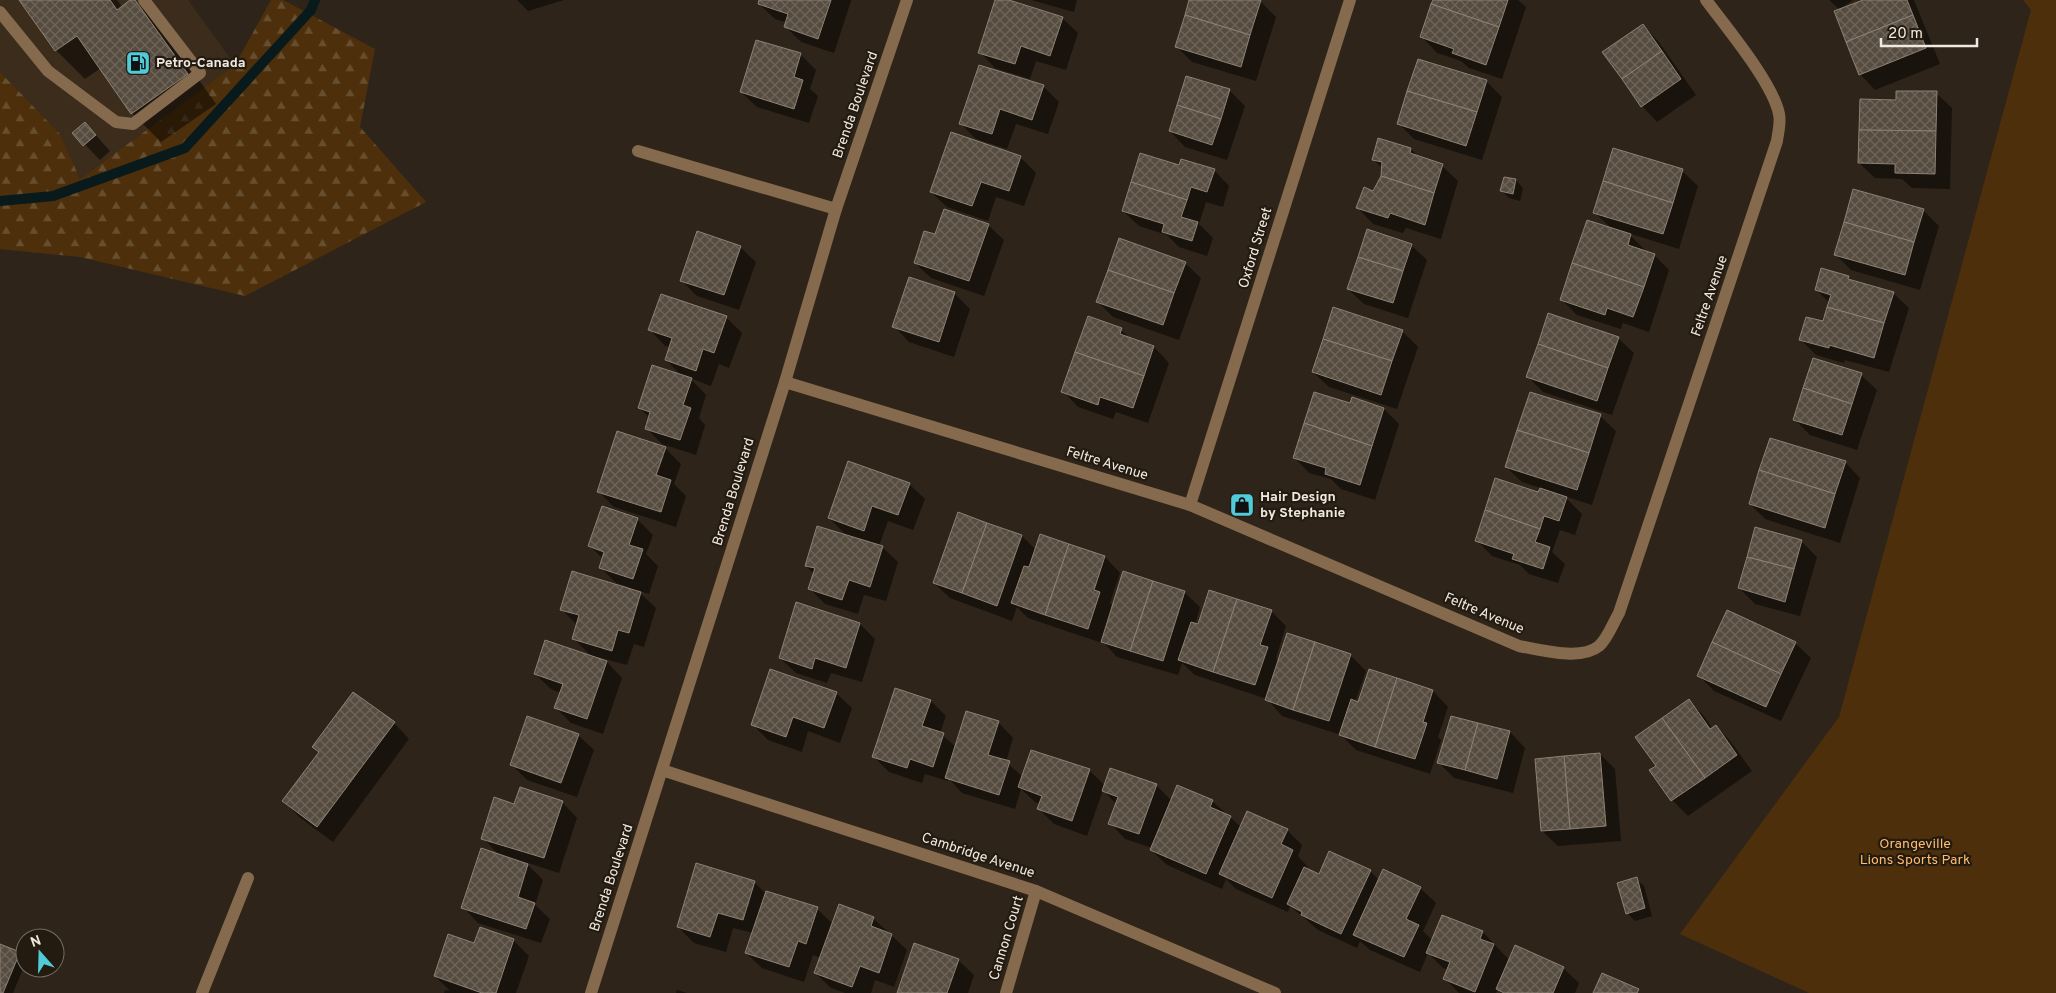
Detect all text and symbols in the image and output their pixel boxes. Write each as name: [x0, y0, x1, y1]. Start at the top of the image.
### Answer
scale bar: [1881, 15, 1977, 47]
text: 20 m: [1888, 25, 1923, 44]
street label: Brenda Boulevard: [830, 49, 882, 161]
fuel station icon: Petro-Canada: [125, 50, 151, 76]
place label: Petro-Canada: [156, 55, 246, 72]
street label: Oxford Street: [1236, 205, 1276, 291]
street label: Feltre Avenue: [1688, 253, 1732, 339]
street label: Brenda Boulevard: [710, 436, 758, 548]
street label: Feltre Avenue: [1064, 443, 1150, 485]
place label: Hair Design by Stephanie: [1260, 489, 1346, 522]
shop icon: Hair Design by Stephanie: [1229, 492, 1255, 518]
street label: Feltre Avenue: [1442, 590, 1526, 638]
street label: Brenda Boulevard: [587, 822, 637, 934]
street label: Cambridge Avenue: [919, 830, 1037, 882]
park label: Orangeville Lions Sports Park: [1860, 836, 1970, 869]
street label: Cannon Court: [986, 894, 1028, 982]
north arrow: [15, 928, 65, 978]
text: N: [28, 932, 44, 952]

